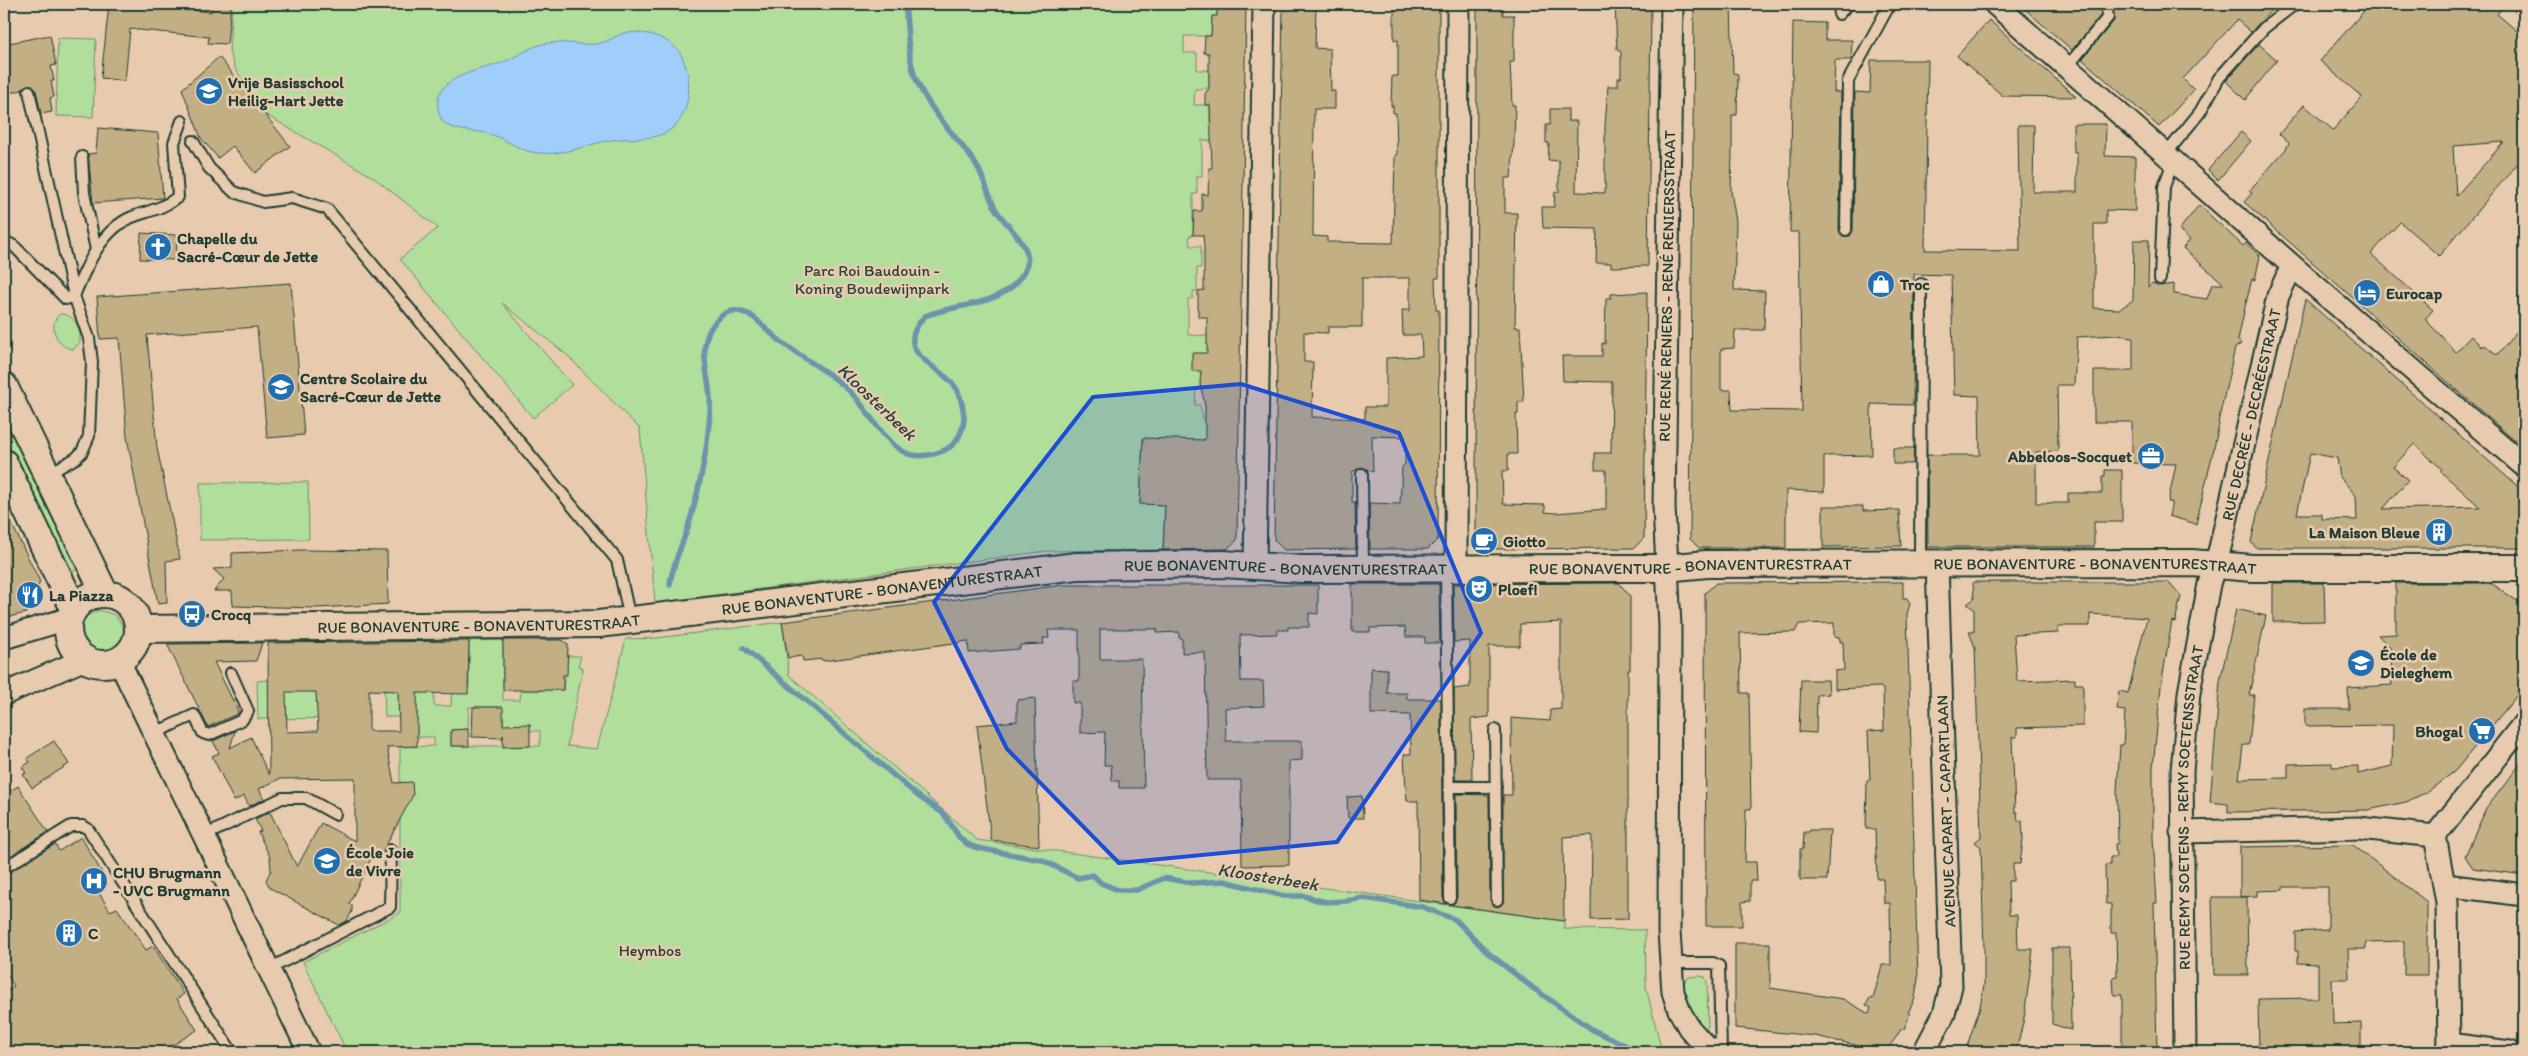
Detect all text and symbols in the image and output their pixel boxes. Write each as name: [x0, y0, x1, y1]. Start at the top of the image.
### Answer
place label: Vrije Basisschool Heilig-Hart Jette: [228, 73, 344, 111]
school or university icon: Vrije Basisschool Heilig-Hart Jette: [194, 76, 224, 106]
street label: RUE RENÉ RENIERS - RENÉ RENIERSSTRAAT: [1655, 130, 1679, 442]
place label: Chapelle du Sacré-Cœur de Jette: [177, 229, 318, 266]
church icon: Chapelle du Sacré-Cœur de Jette: [143, 232, 173, 262]
park label: Parc Roi Baudouin - Koning Boudewijnpark: [795, 261, 950, 298]
shop icon: Troc: [1866, 269, 1896, 299]
place label: Troc: [1899, 275, 1930, 294]
hotel icon: Eurocap: [2352, 278, 2382, 308]
place label: Eurocap: [2386, 284, 2443, 304]
street label: RUE DECRÉE - DECRÉESTRAAT: [2217, 306, 2284, 522]
water label: Kloosterbeek: [833, 359, 922, 446]
place label: Centre Scolaire du Sacré-Cœur de Jette: [300, 369, 441, 406]
school or university icon: Centre Scolaire du Sacré-Cœur de Jette: [266, 372, 296, 402]
office icon: Abbeloos-Socquet: [2136, 441, 2166, 471]
place label: Abbeloos-Socquet: [2007, 447, 2132, 467]
building icon: La Maison Bleue: [2424, 517, 2454, 547]
place label: La Maison Bleue: [2309, 523, 2420, 542]
cafe icon: Giotto: [1469, 526, 1499, 556]
place label: Giotto: [1503, 532, 1546, 551]
street label: RUE BONAVENTURE - BONAVENTURESTRAAT: [1934, 553, 2257, 578]
street label: RUE BONAVENTURE - BONAVENTURESTRAAT: [1124, 554, 1447, 579]
street label: RUE BONAVENTURE - BONAVENTURESTRAAT: [1529, 554, 1852, 578]
street label: RUE BONAVENTURE - BONAVENTURESTRAAT: [720, 561, 1043, 619]
theatre icon: Ploef!: [1464, 574, 1494, 604]
restaurant icon: La Piazza: [15, 580, 45, 610]
place label: Ploef!: [1498, 580, 1538, 599]
place label: La Piazza: [49, 586, 114, 605]
bus stop icon: Crocq: [177, 599, 207, 629]
place label: Crocq: [211, 605, 251, 625]
street label: RUE BONAVENTURE - BONAVENTURESTRAAT: [317, 610, 641, 637]
street label: RUE REMY SOETENS - REMY SOETENSSTRAAT: [2172, 643, 2207, 970]
place label: École de Dieleghem: [2380, 645, 2453, 683]
school or university icon: École de Dieleghem: [2346, 648, 2376, 678]
street label: AVENUE CAPART - CAPARTLAAN: [1932, 695, 1960, 927]
supermarket icon: Bhogal: [2467, 716, 2497, 746]
place label: Bhogal: [2415, 722, 2463, 742]
place label: École Joie de Vivre: [346, 843, 414, 880]
school or university icon: École Joie de Vivre: [312, 846, 342, 876]
water label: Kloosterbeek: [1216, 858, 1321, 896]
place label: CHU Brugmann - UVC Brugmann: [113, 863, 230, 901]
hospital icon: CHU Brugmann - UVC Brugmann: [79, 866, 109, 896]
building icon: C: [54, 918, 84, 948]
place label: C: [88, 924, 99, 943]
park label: Heymbos: [619, 941, 681, 960]

